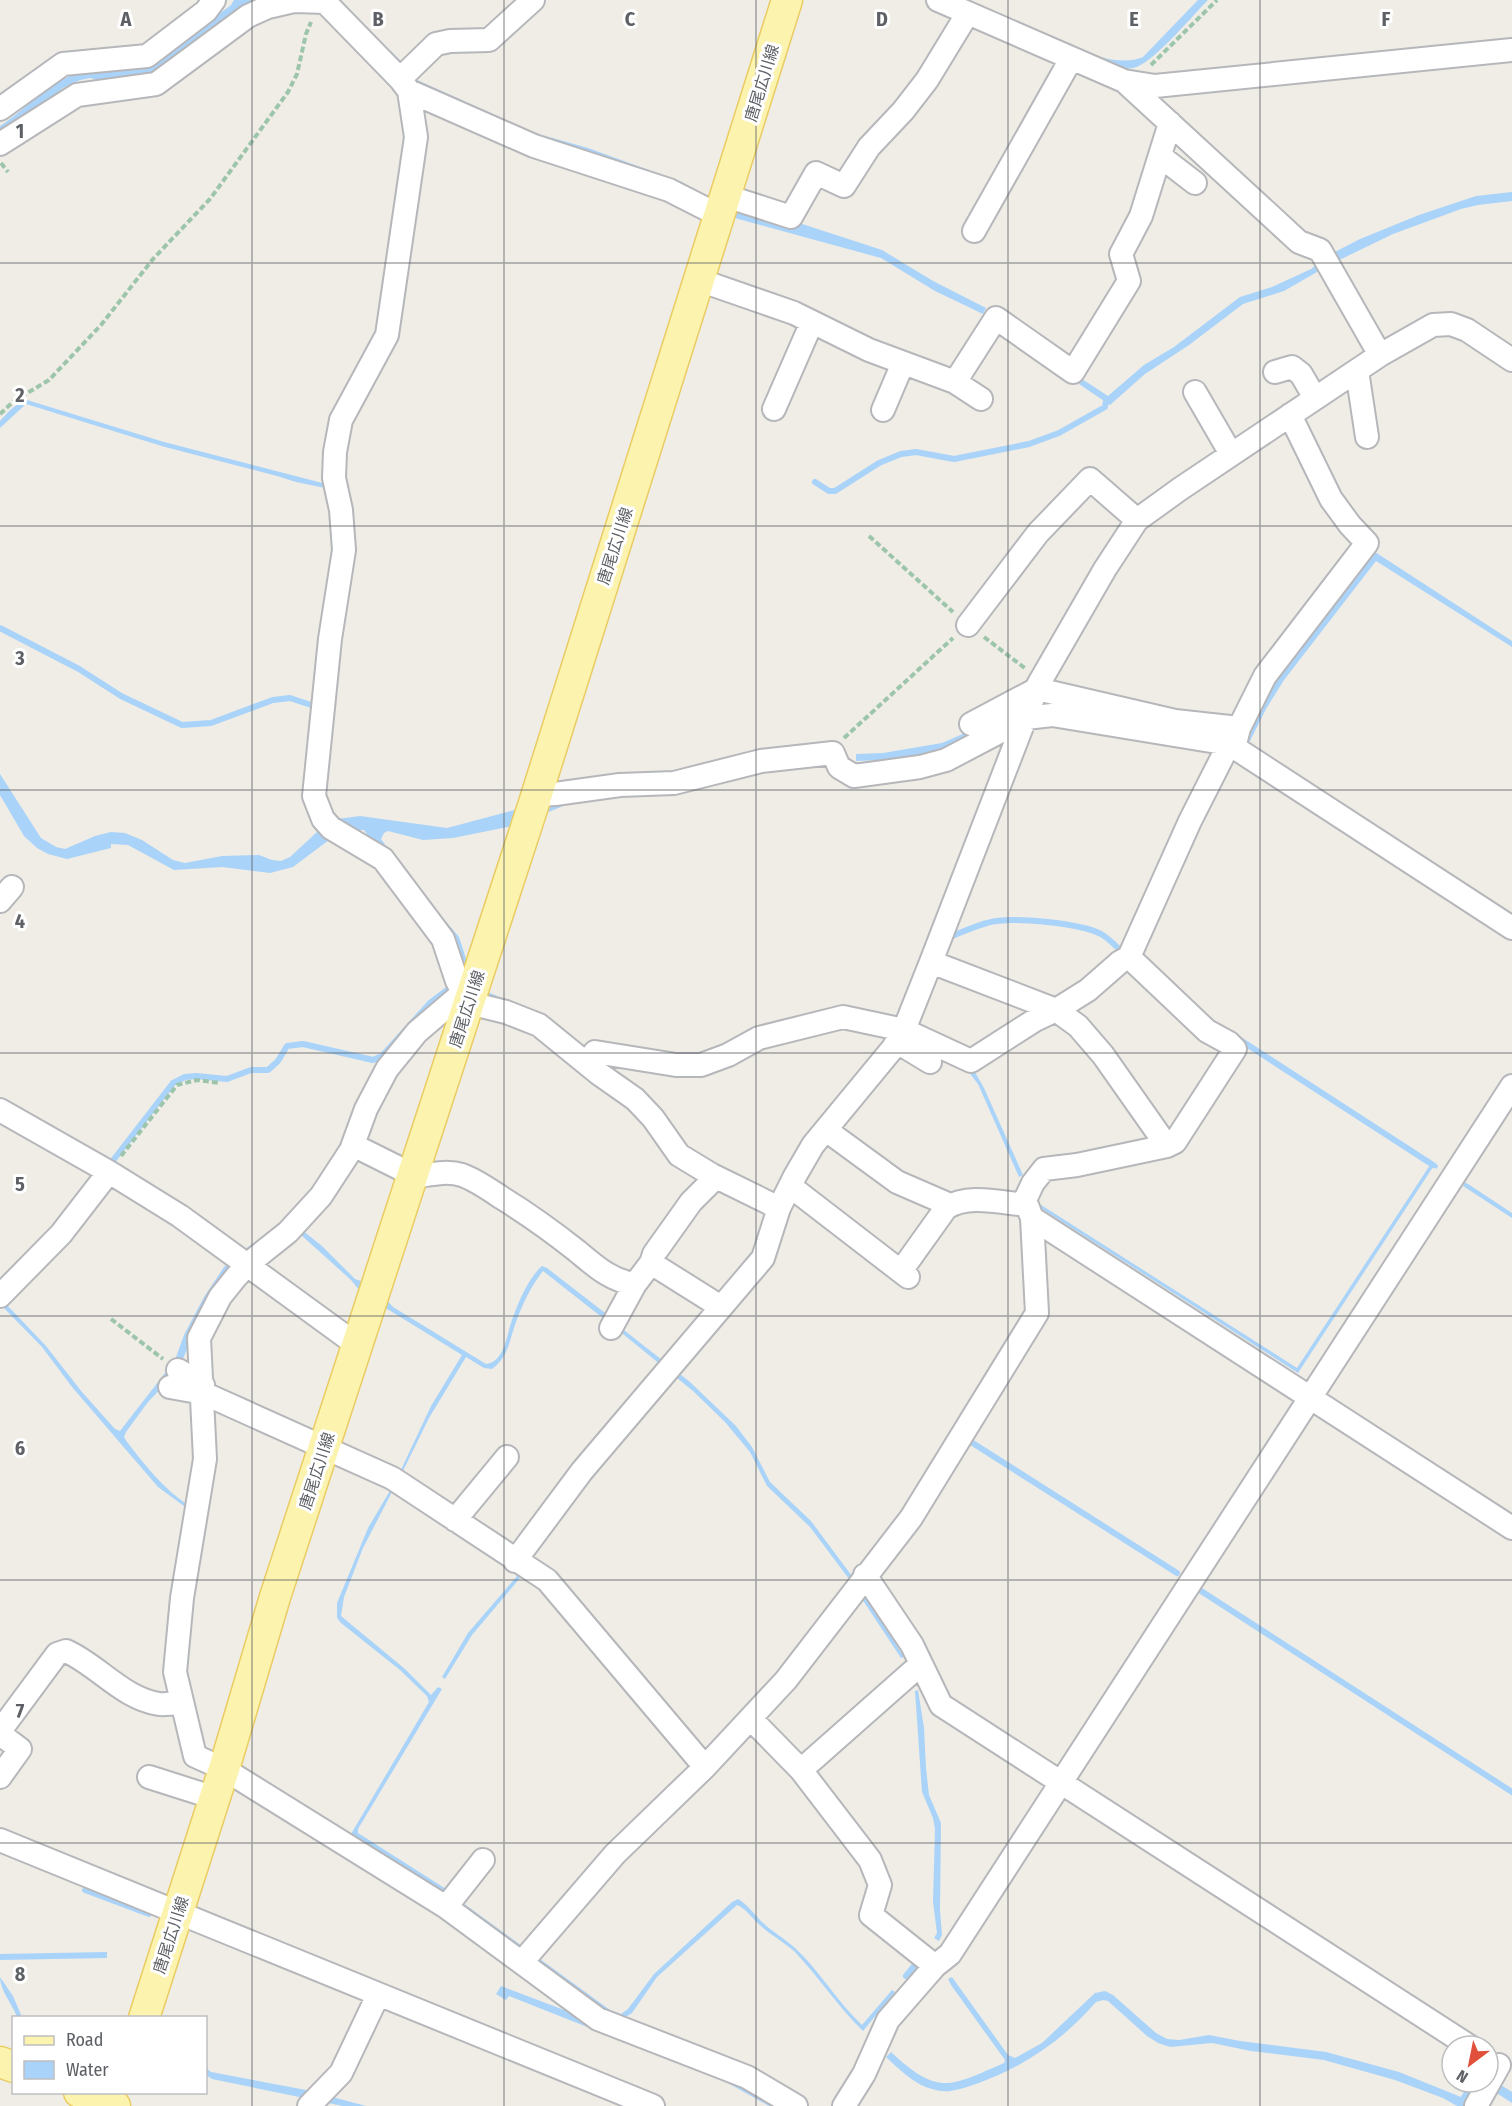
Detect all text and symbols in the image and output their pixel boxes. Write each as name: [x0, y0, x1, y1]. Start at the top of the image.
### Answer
text: A: [120, 7, 133, 31]
text: B: [372, 7, 384, 31]
text: C: [625, 7, 636, 31]
text: D: [876, 7, 888, 31]
text: E: [1129, 7, 1139, 31]
text: F: [1382, 7, 1391, 31]
street label: 唐尾広川線: [741, 42, 783, 124]
text: 1: [16, 119, 24, 143]
text: 2: [14, 383, 25, 407]
street label: 唐尾広川線: [594, 505, 636, 587]
text: 3: [14, 646, 25, 670]
text: 4: [15, 909, 25, 933]
street label: 唐尾広川線: [446, 968, 488, 1050]
text: 5: [15, 1172, 25, 1196]
street label: 唐尾広川線: [296, 1430, 338, 1512]
text: 6: [15, 1436, 25, 1460]
text: 7: [16, 1699, 25, 1723]
street label: 唐尾広川線: [150, 1894, 192, 1976]
text: 8: [15, 1962, 26, 1986]
legend: [12, 2016, 207, 2094]
text: Road: [66, 2029, 103, 2051]
north arrow: [1440, 2034, 1500, 2094]
text: Water: [66, 2059, 109, 2081]
text: N: [1453, 2066, 1471, 2087]

